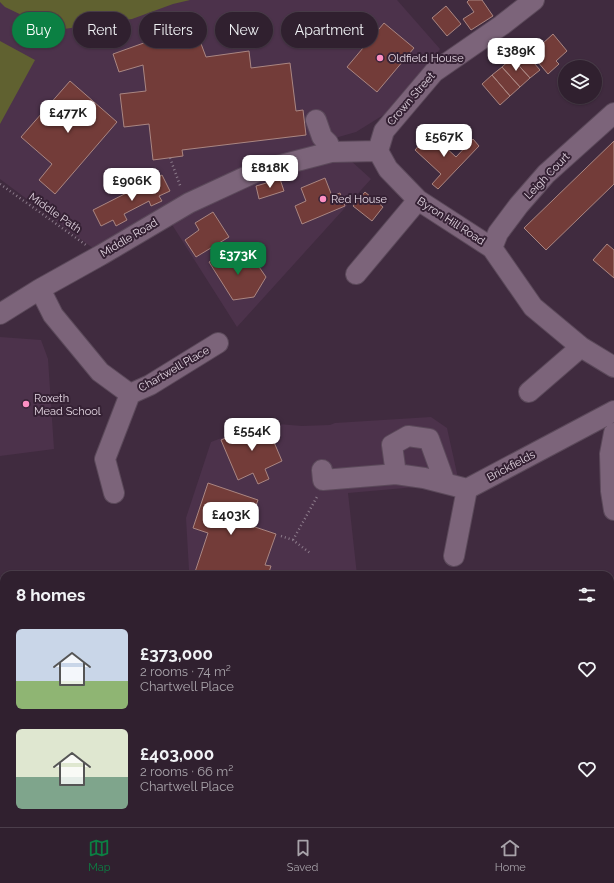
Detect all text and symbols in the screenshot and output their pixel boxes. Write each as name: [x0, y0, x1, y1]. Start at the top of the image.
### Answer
chip: Buy: [12, 12, 65, 48]
chip: Rent: [73, 12, 131, 48]
chip: Filters: [139, 12, 207, 48]
chip: New: [215, 12, 273, 48]
chip: Apartment: [281, 12, 378, 48]
pin: £389K: [488, 38, 544, 72]
text: £389K: [497, 43, 535, 58]
place label: Oldfield House: [388, 52, 464, 65]
marker: Oldfield House: [375, 53, 385, 63]
map controls: [558, 60, 602, 104]
button: layers: [558, 60, 602, 104]
street label: Crown Street: [384, 70, 438, 128]
pin: £477K: [40, 100, 96, 134]
text: £477K: [49, 105, 87, 120]
pin: £567K: [416, 124, 472, 158]
text: £567K: [425, 129, 463, 144]
street label: Leigh Court: [522, 150, 572, 202]
pin: £818K: [242, 155, 298, 189]
text: £818K: [251, 160, 289, 175]
pin: £906K: [104, 168, 160, 202]
text: £906K: [112, 173, 152, 188]
street label: Middle Path: [26, 190, 84, 236]
place label: Red House: [331, 193, 388, 206]
marker: Red House: [318, 194, 328, 204]
street label: Byron Hill Road: [415, 194, 487, 248]
street label: Middle Road: [98, 216, 160, 260]
pin: £373K: [210, 242, 266, 276]
text: £373K: [219, 247, 257, 262]
street label: Chartwell Place: [136, 343, 212, 394]
place label: Roxeth Mead School: [34, 392, 101, 418]
marker: Roxeth Mead School: [21, 399, 31, 409]
pin: £554K: [224, 418, 280, 452]
text: £554K: [233, 423, 271, 438]
street label: Brickfields: [485, 448, 537, 484]
pin: £403K: [203, 502, 259, 536]
text: £403K: [212, 507, 250, 522]
icon: filters: [576, 584, 598, 606]
text: 8 homes: [16, 585, 85, 605]
text: £373,000: [140, 644, 213, 664]
icon: home: [48, 645, 96, 693]
icon: heart: [576, 658, 598, 680]
text: 2 rooms · 74 m²: [140, 664, 231, 679]
text: Chartwell Place: [140, 679, 234, 694]
text: £403,000: [140, 744, 214, 764]
icon: home: [48, 745, 96, 793]
icon: heart: [576, 758, 598, 780]
text: 2 rooms · 66 m²: [140, 764, 233, 779]
text: Chartwell Place: [140, 779, 234, 794]
tab: Map: [88, 837, 111, 874]
tab: Saved: [287, 837, 318, 874]
tab: Home: [495, 837, 526, 874]

